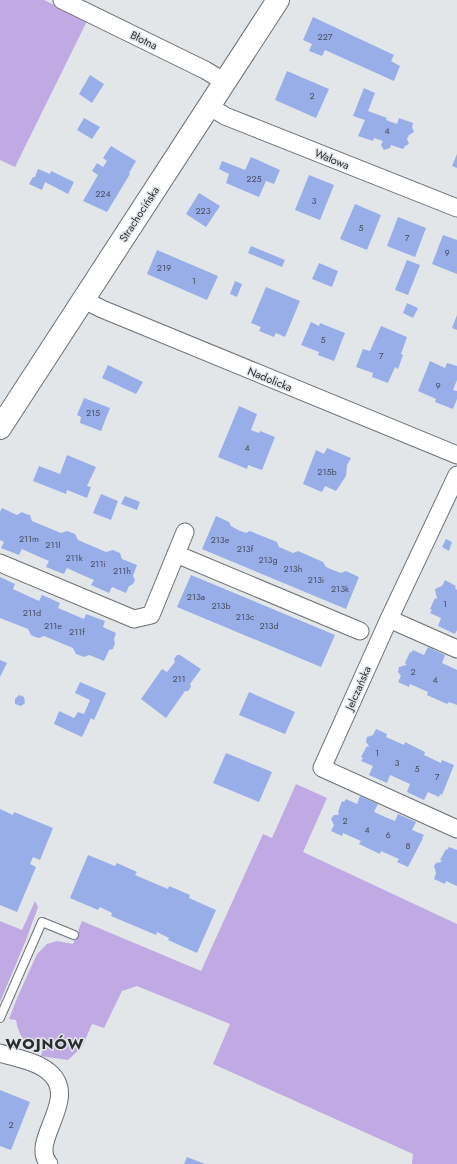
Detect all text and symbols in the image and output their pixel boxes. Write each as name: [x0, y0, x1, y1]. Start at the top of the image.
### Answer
street label: Błotna: [128, 27, 160, 53]
house number: 227: [318, 30, 333, 43]
house number: 2: [309, 89, 315, 102]
house number: 4: [384, 124, 390, 137]
street label: Wałowa: [312, 145, 352, 173]
house number: 225: [246, 172, 262, 185]
street label: Strachocińska: [115, 183, 163, 245]
house number: 224: [95, 187, 111, 200]
house number: 3: [312, 194, 317, 207]
house number: 223: [195, 204, 211, 217]
house number: 5: [358, 221, 364, 234]
house number: 7: [405, 231, 410, 244]
house number: 9: [444, 246, 450, 259]
house number: 219: [157, 261, 171, 274]
house number: 1: [192, 274, 196, 287]
house number: 5: [320, 333, 326, 346]
house number: 7: [379, 349, 384, 362]
street label: Nadolicka: [245, 363, 295, 395]
house number: 9: [435, 379, 441, 392]
house number: 215: [86, 406, 100, 419]
house number: 4: [244, 441, 250, 454]
house number: 215b: [317, 465, 337, 478]
house number: 211m: [19, 532, 39, 545]
house number: 213e: [211, 533, 230, 546]
house number: 211l: [45, 538, 61, 551]
house number: 213f: [237, 542, 254, 555]
house number: 211k: [65, 551, 83, 564]
house number: 213g: [258, 553, 278, 566]
house number: 211i: [90, 557, 106, 570]
house number: 213h: [284, 562, 303, 575]
house number: 211h: [113, 564, 131, 577]
house number: 213i: [308, 573, 324, 586]
house number: 213k: [331, 582, 349, 595]
house number: 213a: [187, 590, 205, 603]
house number: 1: [443, 597, 447, 610]
house number: 213b: [211, 599, 231, 612]
house number: 211d: [23, 606, 41, 619]
house number: 213c: [236, 610, 254, 623]
house number: 211e: [44, 619, 62, 632]
house number: 213d: [259, 619, 279, 632]
house number: 211f: [69, 625, 85, 638]
street label: Jelczańska: [340, 663, 375, 714]
house number: 2: [410, 665, 416, 678]
house number: 211: [172, 672, 186, 685]
house number: 4: [432, 673, 438, 686]
house number: 1: [375, 746, 379, 759]
house number: 3: [395, 756, 400, 769]
house number: 5: [414, 762, 420, 775]
house number: 7: [435, 770, 440, 783]
house number: 2: [342, 814, 348, 827]
house number: 4: [364, 823, 370, 836]
house number: 6: [385, 828, 391, 841]
house number: 8: [406, 839, 411, 852]
district label: WOJNÓW: [6, 1033, 84, 1055]
house number: 2: [8, 1118, 14, 1131]

